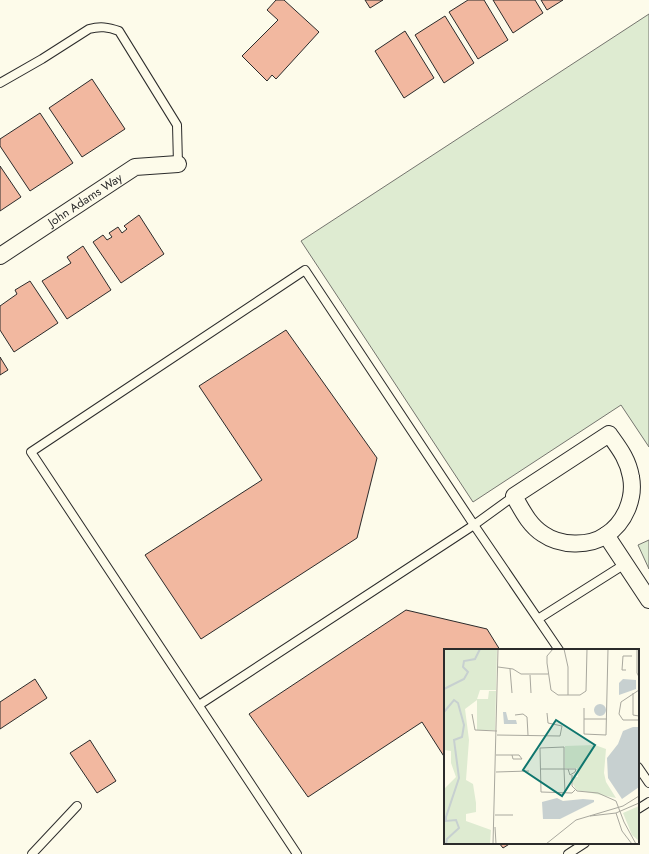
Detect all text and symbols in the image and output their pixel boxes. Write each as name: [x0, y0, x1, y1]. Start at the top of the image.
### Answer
street label: John Adams Way: [43, 168, 127, 232]
inset map: [444, 649, 639, 844]

